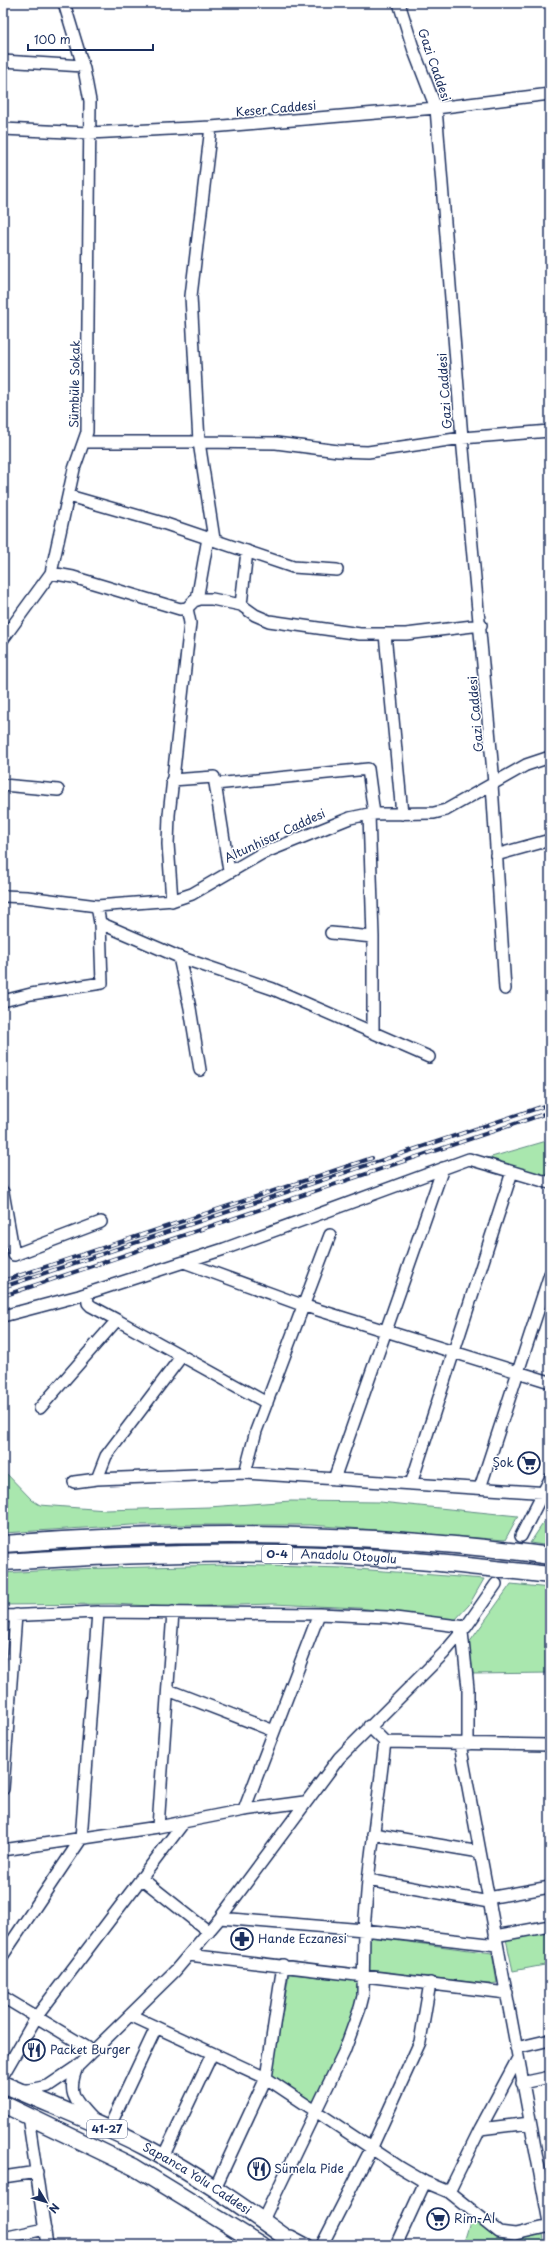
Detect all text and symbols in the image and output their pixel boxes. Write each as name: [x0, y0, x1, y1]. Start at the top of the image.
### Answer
scale bar: [28, 26, 153, 52]
street label: Gazi Caddesi: [414, 26, 456, 104]
text: 100 m: [34, 30, 71, 48]
street label: Keser Caddesi: [235, 96, 317, 120]
street label: Sümbüle Sokak: [64, 340, 84, 428]
street label: Gazi Caddesi: [432, 352, 456, 430]
street label: Gazi Caddesi: [463, 675, 487, 753]
street label: Altunhisar Caddesi: [221, 804, 328, 866]
supermarket icon: Şok: [516, 1450, 542, 1476]
place label: Şok: [492, 1453, 514, 1471]
street label: Anadolu Otoyolu: [300, 1544, 398, 1567]
road number: O-4: [262, 1545, 292, 1563]
pharmacy icon: Hande Eczanesi: [229, 1926, 255, 1952]
place label: Hande Eczanesi: [258, 1929, 347, 1947]
restaurant icon: Packet Burger: [21, 2037, 47, 2063]
place label: Packet Burger: [50, 2040, 131, 2058]
road number: 41-27: [87, 2120, 127, 2138]
street label: Sapanca Yolu Caddesi: [140, 2137, 255, 2218]
restaurant icon: Sümela Pide: [246, 2156, 272, 2182]
place label: Sümela Pide: [274, 2159, 344, 2177]
north arrow: [26, 2182, 66, 2222]
text: N: [45, 2200, 64, 2217]
supermarket icon: Rim-Al: [425, 2206, 451, 2232]
place label: Rim-Al: [454, 2209, 495, 2227]

